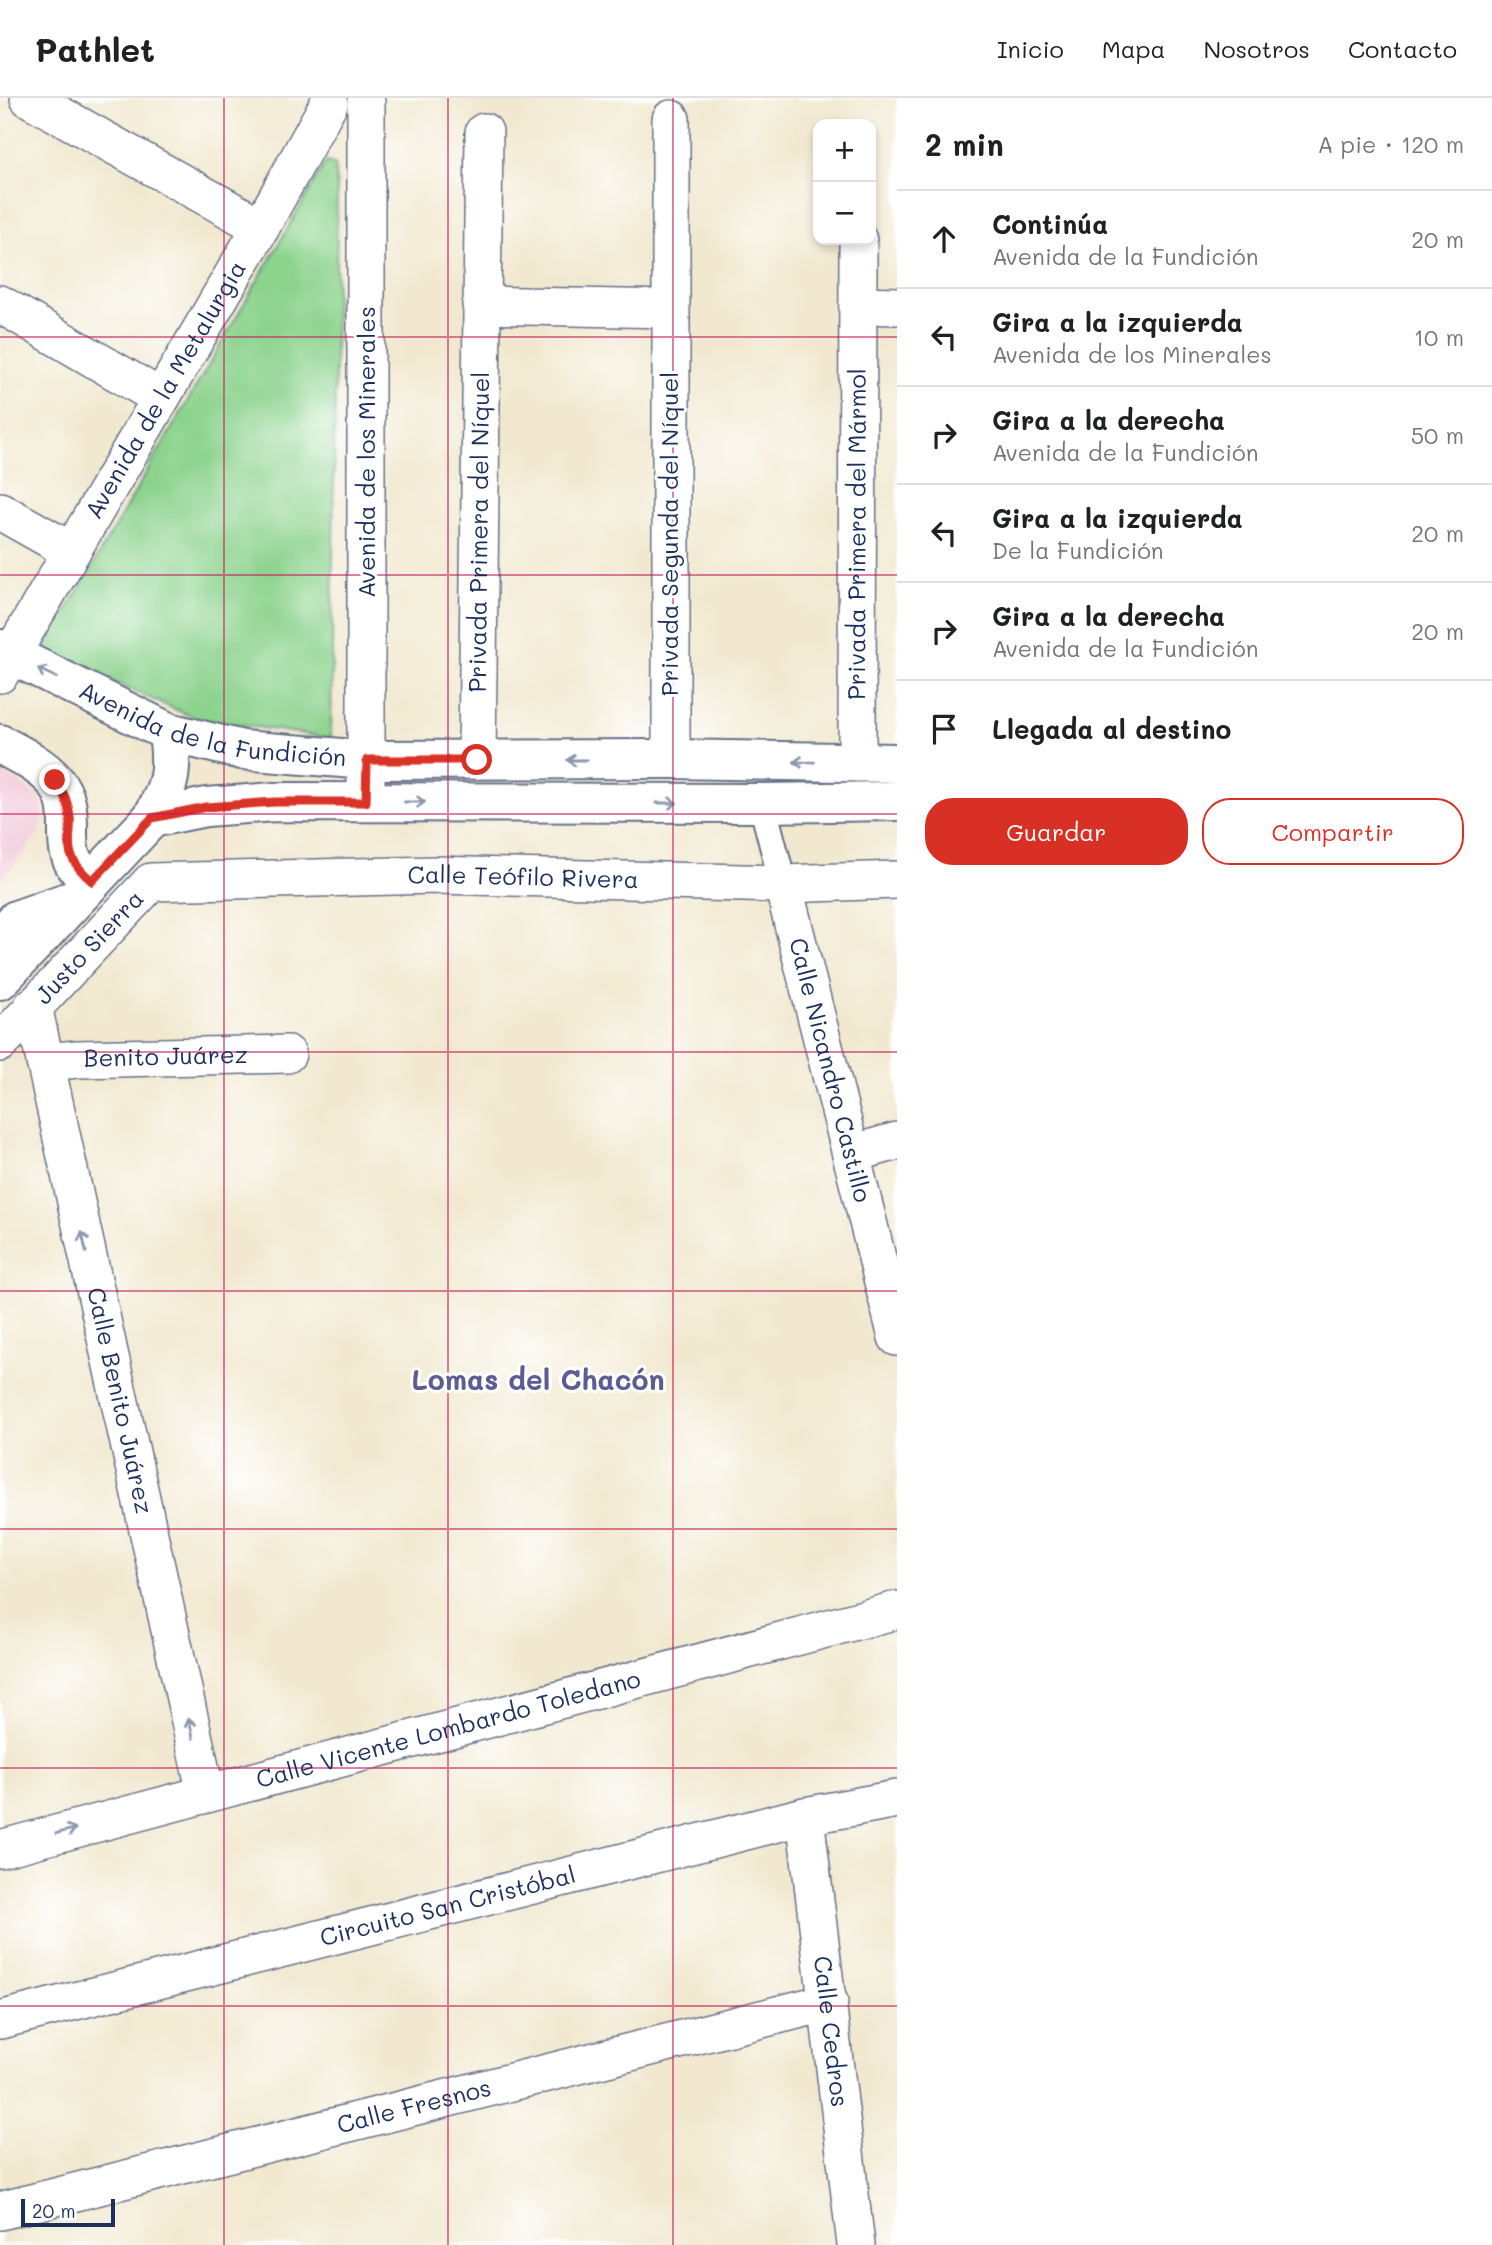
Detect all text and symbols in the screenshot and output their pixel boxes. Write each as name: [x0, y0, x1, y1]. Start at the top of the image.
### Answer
text: Pathlet: [35, 27, 155, 70]
text: Inicio: [997, 33, 1064, 64]
text: Mapa: [1102, 33, 1166, 64]
text: Nosotros: [1204, 33, 1310, 64]
text: Contacto: [1348, 33, 1457, 64]
map controls: [813, 119, 876, 245]
button: +: [813, 119, 876, 182]
text: 2 min: [925, 124, 1004, 164]
text: A pie · 120 m: [1318, 129, 1464, 159]
button: −: [813, 182, 876, 245]
text: Continúa: [992, 207, 1108, 241]
icon: ahead: [925, 220, 963, 258]
text: 20 m: [1411, 224, 1464, 254]
text: Avenida de la Fundición: [992, 241, 1258, 271]
street label: Avenida de la Metalurgia: [77, 254, 252, 524]
text: Gira a la izquierda: [992, 305, 1243, 339]
street label: Avenida de los Minerales: [350, 306, 381, 598]
icon: left: [925, 318, 963, 356]
text: 10 m: [1414, 322, 1464, 352]
text: Avenida de los Minerales: [992, 339, 1272, 369]
street label: Privada Primera del Mármol: [840, 368, 872, 700]
street label: Privada Primera del Níquel: [461, 371, 495, 693]
street label: Privada Segunda del Níquel: [653, 372, 684, 696]
text: Gira a la derecha: [992, 403, 1225, 437]
icon: right: [925, 416, 963, 454]
text: 50 m: [1411, 420, 1464, 450]
text: Avenida de la Fundición: [992, 437, 1258, 467]
text: Gira a la izquierda: [992, 501, 1243, 535]
icon: left: [925, 514, 963, 552]
text: 20 m: [1411, 518, 1464, 548]
text: De la Fundición: [992, 535, 1164, 565]
text: Gira a la derecha: [992, 599, 1225, 633]
icon: right: [925, 612, 963, 650]
text: 20 m: [1411, 616, 1464, 646]
text: Avenida de la Fundición: [992, 633, 1258, 663]
one-way arrow: [37, 665, 58, 679]
street label: Avenida de la Fundición: [74, 674, 348, 772]
icon: arrive: [925, 710, 963, 748]
text: Llegada al destino: [992, 712, 1231, 746]
route start: [461, 744, 492, 775]
one-way arrow: [566, 753, 589, 767]
one-way arrow: [793, 755, 816, 769]
route end: [39, 764, 70, 795]
one-way arrow: [403, 795, 426, 809]
one-way arrow: [655, 796, 678, 810]
button: Guardar: [925, 798, 1188, 865]
button: Compartir: [1202, 798, 1464, 865]
street label: Calle Teófilo Rivera: [407, 858, 639, 894]
street label: Justo Sierra: [28, 883, 150, 1010]
street label: Calle Nicandro Castillo: [783, 934, 879, 1205]
street label: Benito Juárez: [83, 1038, 248, 1073]
one-way arrow: [77, 1231, 91, 1254]
street label: Calle Benito Juárez: [81, 1284, 161, 1517]
district label: Lomas del Chacón: [412, 1361, 664, 1397]
street label: Calle Vicente Lombardo Toledano: [252, 1662, 644, 1794]
one-way arrow: [184, 1717, 198, 1740]
one-way arrow: [54, 1824, 77, 1837]
street label: Circuito San Cristóbal: [316, 1858, 578, 1952]
street label: Calle Cedros: [808, 1954, 856, 2109]
street label: Calle Fresnos: [333, 2071, 494, 2139]
scale bar: [21, 2196, 116, 2228]
text: 20 m: [32, 2198, 76, 2223]

